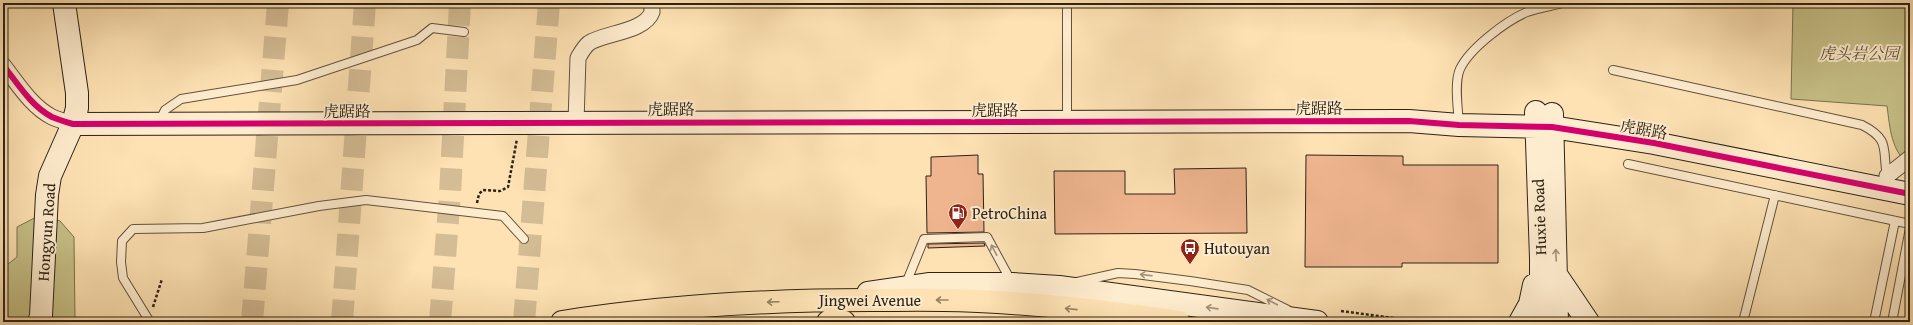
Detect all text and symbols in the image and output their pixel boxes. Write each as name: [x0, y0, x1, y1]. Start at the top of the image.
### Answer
park label: 虎头岩公园: [1819, 41, 1902, 65]
street label: 虎踞路: [1295, 96, 1343, 120]
street label: 虎踞路: [647, 97, 695, 121]
street label: 虎踞路: [971, 98, 1019, 122]
street label: 虎踞路: [323, 99, 371, 123]
street label: 虎踞路: [1618, 113, 1670, 145]
street label: Huxie Road: [1526, 178, 1552, 256]
street label: Hongyun Road: [31, 182, 61, 282]
place label: PetroChina: [972, 201, 1047, 225]
fuel station icon: PetroChina: [947, 202, 969, 230]
place label: Hutouyan: [1204, 236, 1270, 260]
bus stop icon: Hutouyan: [1179, 237, 1201, 265]
one-way arrow: [990, 244, 997, 256]
one-way arrow: [1552, 249, 1560, 262]
one-way arrow: [1140, 271, 1153, 279]
street label: Jingwei Avenue: [817, 288, 921, 312]
one-way arrow: [936, 296, 949, 304]
one-way arrow: [1266, 297, 1278, 305]
one-way arrow: [767, 298, 780, 305]
one-way arrow: [1206, 304, 1219, 312]
one-way arrow: [1065, 305, 1078, 313]

